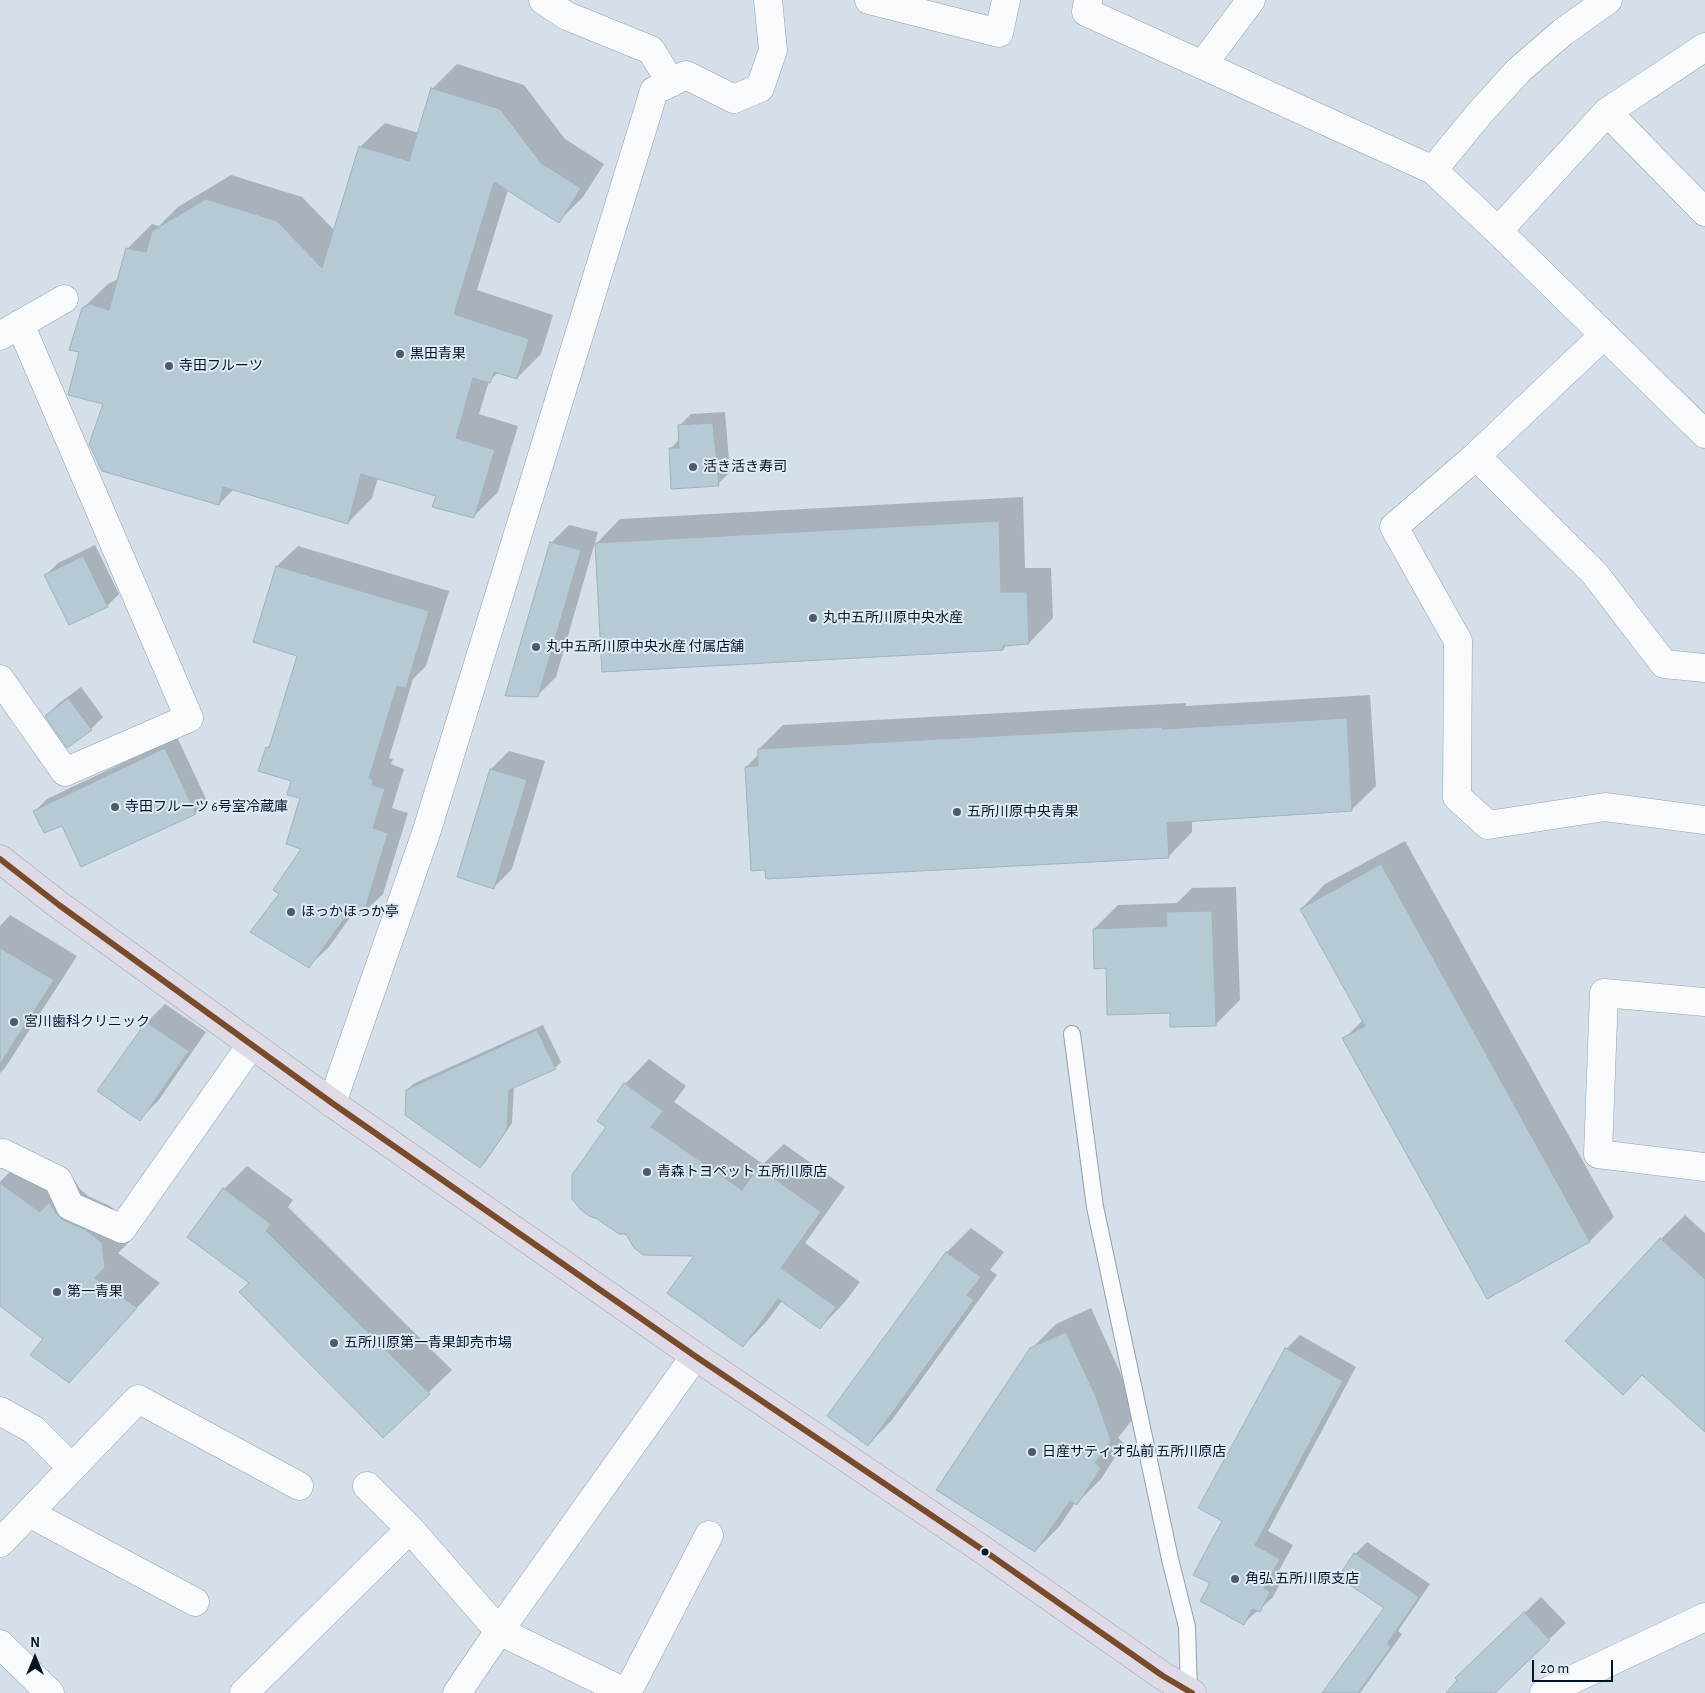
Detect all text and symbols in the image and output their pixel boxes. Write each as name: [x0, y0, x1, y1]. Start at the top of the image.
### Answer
place label: 黒田青果: [410, 346, 466, 362]
marker: 黒田青果: [394, 348, 406, 360]
place label: 寺田フルーツ: [179, 358, 263, 374]
marker: 寺田フルーツ: [163, 360, 175, 372]
place label: 活き活き寿司: [703, 459, 787, 475]
marker: 活き活き寿司: [687, 461, 699, 473]
place label: 丸中五所川原中央水産: [823, 610, 963, 626]
marker: 丸中五所川原中央水産: [807, 612, 819, 624]
place label: 丸中五所川原中央水産 付属店舗: [546, 639, 744, 655]
marker: 丸中五所川原中央水産 付属店舗: [530, 641, 542, 653]
place label: 寺田フルーツ 6号室冷蔵庫: [125, 799, 288, 815]
marker: 寺田フルーツ 6号室冷蔵庫: [109, 801, 121, 813]
place label: 五所川原中央青果: [967, 804, 1079, 820]
marker: 五所川原中央青果: [951, 806, 963, 818]
place label: ほっかほっか亭: [301, 904, 399, 920]
marker: ほっかほっか亭: [285, 906, 297, 918]
place label: 宮川歯科クリニック: [24, 1014, 150, 1030]
marker: 宮川歯科クリニック: [8, 1016, 20, 1028]
place label: 青森トヨペット 五所川原店: [657, 1164, 827, 1180]
marker: 青森トヨペット 五所川原店: [641, 1166, 653, 1178]
place label: 第一青果: [67, 1284, 123, 1300]
marker: 第一青果: [51, 1286, 63, 1298]
place label: 五所川原第一青果卸売市場: [344, 1335, 512, 1351]
marker: 五所川原第一青果卸売市場: [328, 1337, 340, 1349]
place label: 日産サティオ弘前 五所川原店: [1042, 1444, 1226, 1460]
marker: 日産サティオ弘前 五所川原店: [1026, 1446, 1038, 1458]
unlabelled marker: [980, 1547, 990, 1557]
place label: 角弘 五所川原支店: [1245, 1571, 1359, 1587]
marker: 角弘 五所川原支店: [1229, 1573, 1241, 1585]
north arrow: [10, 1633, 60, 1683]
text: N: [30, 1636, 40, 1650]
scale bar: [1535, 1650, 1616, 1682]
text: 20 m: [1540, 1661, 1569, 1676]

